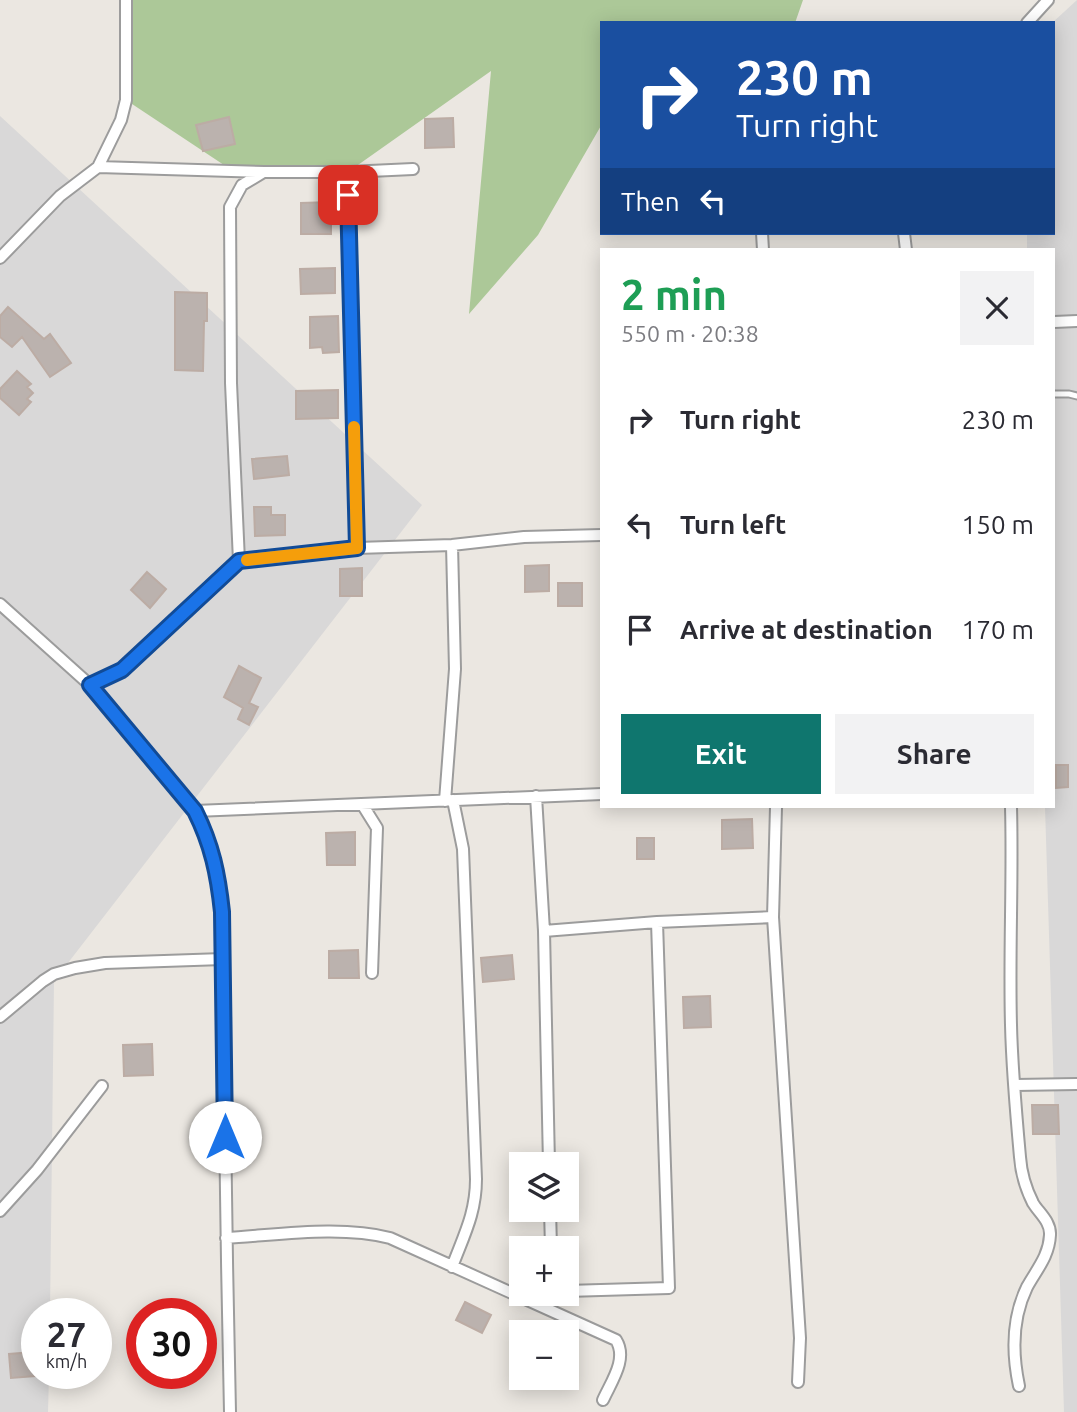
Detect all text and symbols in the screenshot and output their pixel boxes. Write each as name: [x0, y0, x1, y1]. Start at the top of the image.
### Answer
icon: right: [621, 49, 712, 140]
text: 230 m: [736, 49, 873, 104]
text: Turn right: [736, 107, 878, 143]
pin: [318, 165, 378, 225]
icon: arrive: [329, 176, 367, 214]
icon: left: [694, 182, 732, 220]
text: Then: [621, 187, 680, 216]
text: 2 min: [621, 271, 727, 318]
button: close: [960, 271, 1034, 345]
text: 550 m · 20:38: [621, 321, 759, 346]
icon: right: [621, 401, 659, 439]
text: Turn right: [680, 405, 801, 434]
text: 230 m: [962, 405, 1034, 434]
icon: left: [621, 506, 659, 544]
text: Turn left: [680, 510, 786, 539]
text: 150 m: [962, 510, 1034, 539]
icon: arrive: [621, 611, 659, 649]
text: Arrive at destination: [680, 615, 933, 644]
text: 170 m: [962, 615, 1034, 644]
button: Exit: [621, 714, 821, 794]
button: Share: [835, 714, 1034, 794]
position arrow: [188, 1100, 262, 1174]
map controls: [509, 1152, 579, 1390]
button: layers: [509, 1152, 579, 1222]
button: +: [509, 1236, 579, 1306]
speed limit sign: 30: [126, 1298, 217, 1389]
text: 27: [47, 1314, 86, 1354]
button: −: [509, 1320, 579, 1390]
text: km/h: [46, 1351, 87, 1371]

